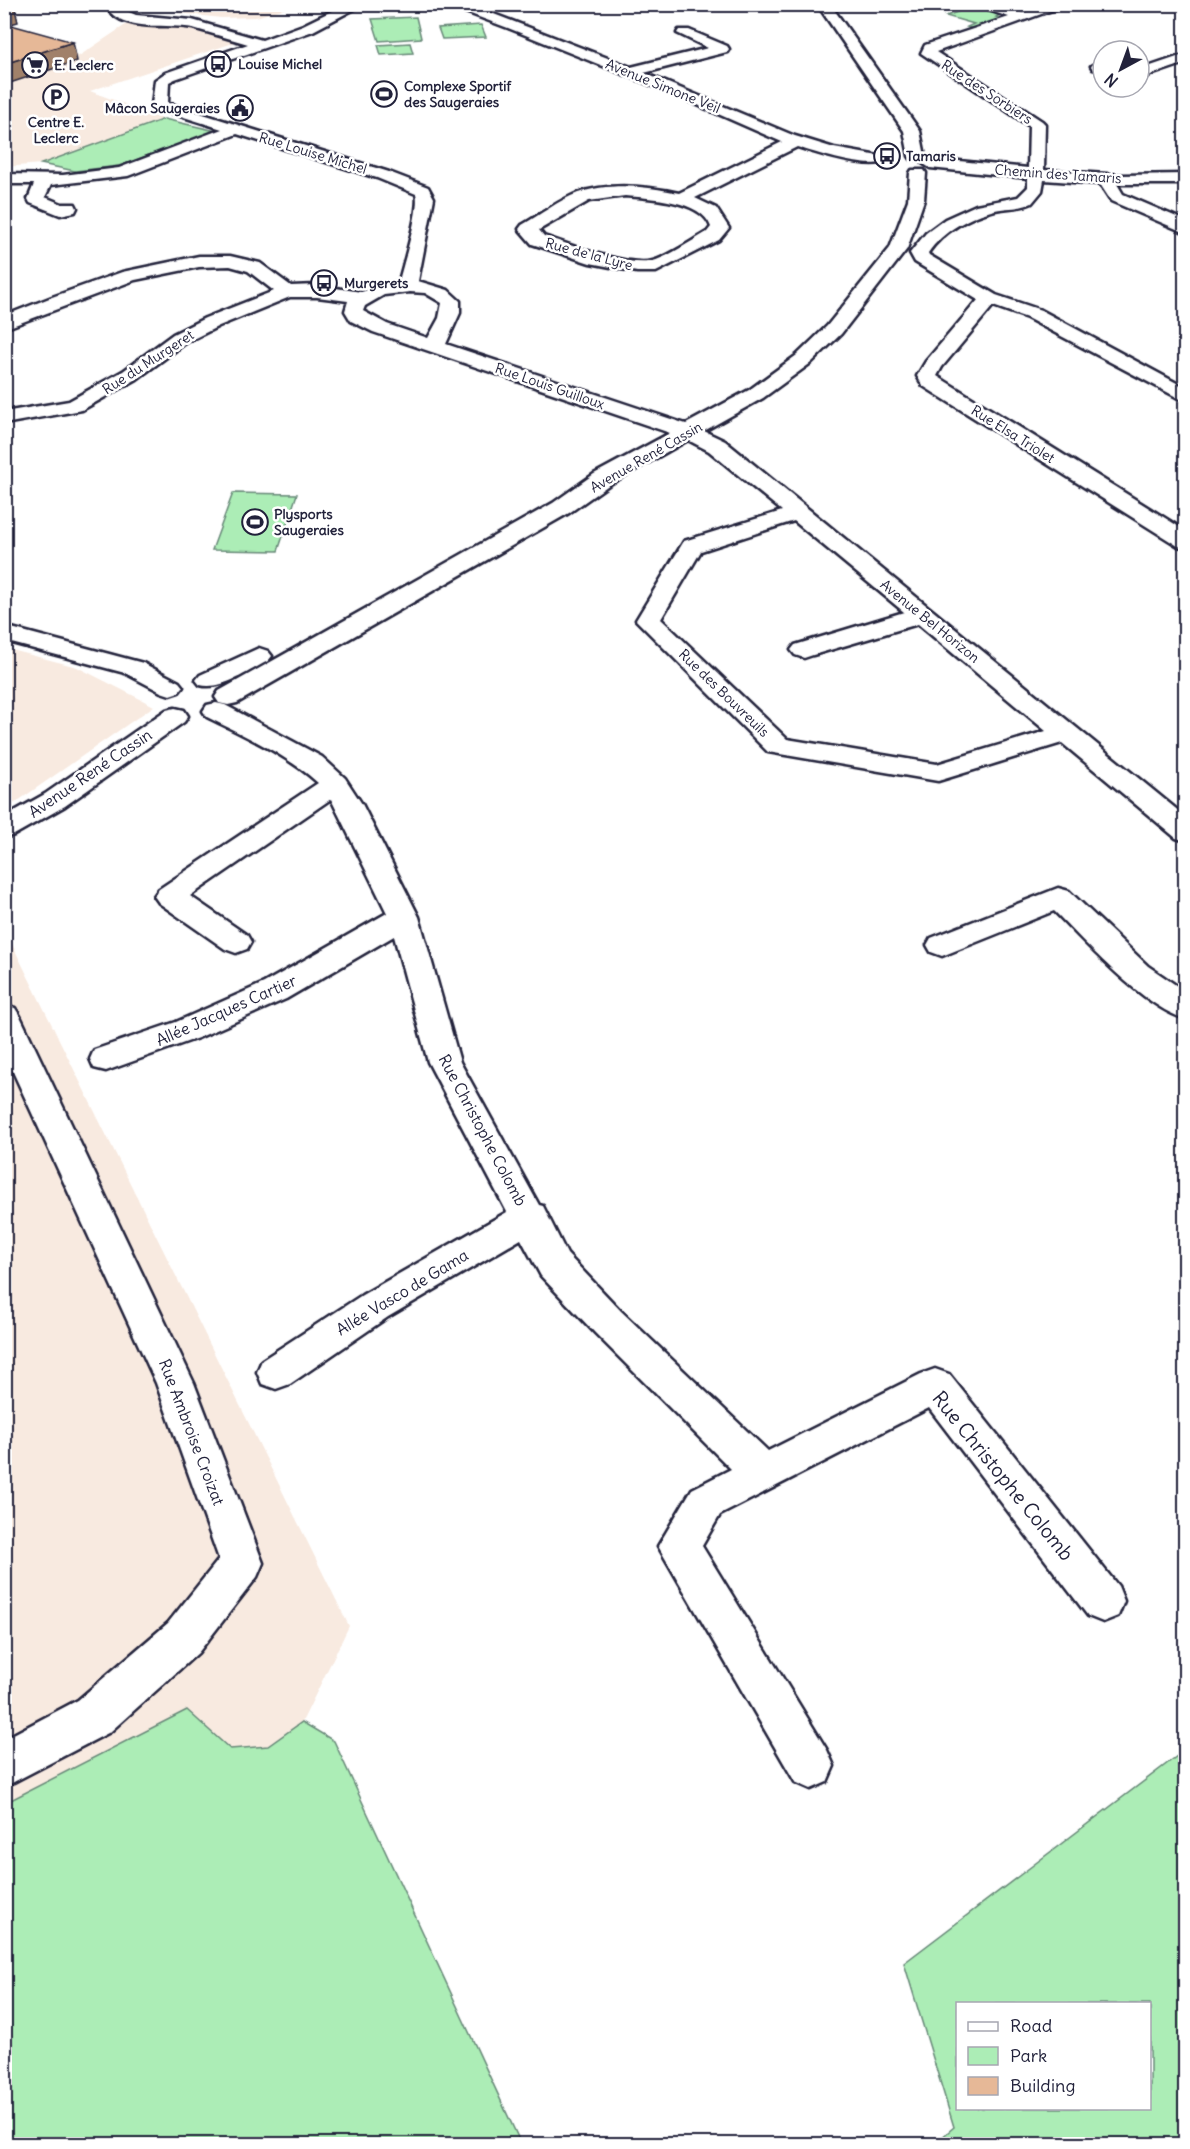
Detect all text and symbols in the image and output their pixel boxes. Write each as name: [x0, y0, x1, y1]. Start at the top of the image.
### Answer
north arrow: [1091, 39, 1151, 99]
bus stop icon: Louise Michel: [203, 49, 233, 79]
supermarket icon: E. Leclerc: [20, 50, 50, 80]
place label: Louise Michel: [238, 55, 322, 73]
street label: Avenue Simone Veil: [603, 55, 723, 117]
place label: E. Leclerc: [54, 56, 114, 74]
street label: Rue des Sorbiers: [938, 56, 1036, 128]
text: N: [1100, 69, 1122, 91]
place label: Complexe Sportif des Saugeraies: [404, 77, 512, 111]
sports icon: Complexe Sportif des Saugeraies: [369, 79, 399, 109]
parking icon: Centre E. Leclerc: [41, 82, 71, 112]
public building icon: Mâcon Saugeraies: [225, 93, 255, 123]
place label: Mâcon Saugeraies: [105, 99, 221, 117]
place label: Centre E. Leclerc: [28, 113, 84, 147]
street label: Rue Louise Michel: [257, 128, 369, 178]
bus stop icon: Tamaris: [872, 141, 902, 171]
place label: Tamaris: [906, 147, 957, 165]
street label: Chemin des Tamaris: [994, 161, 1122, 187]
street label: Rue de la Lyre: [543, 234, 635, 274]
bus stop icon: Murgerets: [309, 268, 339, 298]
place label: Murgerets: [344, 274, 409, 292]
street label: Rue du Murgeret: [99, 326, 197, 398]
street label: Rue Louis Guilloux: [493, 359, 607, 413]
street label: Rue Elsa Triolet: [968, 401, 1058, 467]
street label: Avenue René Cassin: [587, 418, 705, 496]
place label: Plysports Saugeraies: [274, 505, 344, 539]
sports icon: Plysports Saugeraies: [240, 507, 270, 537]
street label: Avenue Bel Horizon: [877, 575, 983, 667]
street label: Rue des Bouvreuils: [675, 645, 773, 741]
street label: Avenue René Cassin: [24, 724, 156, 822]
street label: Allée Jacques Cartier: [153, 970, 300, 1050]
street label: Rue Christophe Colomb: [435, 1051, 532, 1209]
street label: Allée Vasco de Gama: [332, 1245, 472, 1339]
street label: Rue Ambroise Croizat: [155, 1356, 229, 1509]
street label: Rue Christophe Colomb: [927, 1386, 1080, 1566]
legend: [956, 2002, 1151, 2110]
text: Road: [1010, 2014, 1053, 2037]
text: Park: [1010, 2044, 1047, 2067]
text: Building: [1010, 2074, 1075, 2097]

